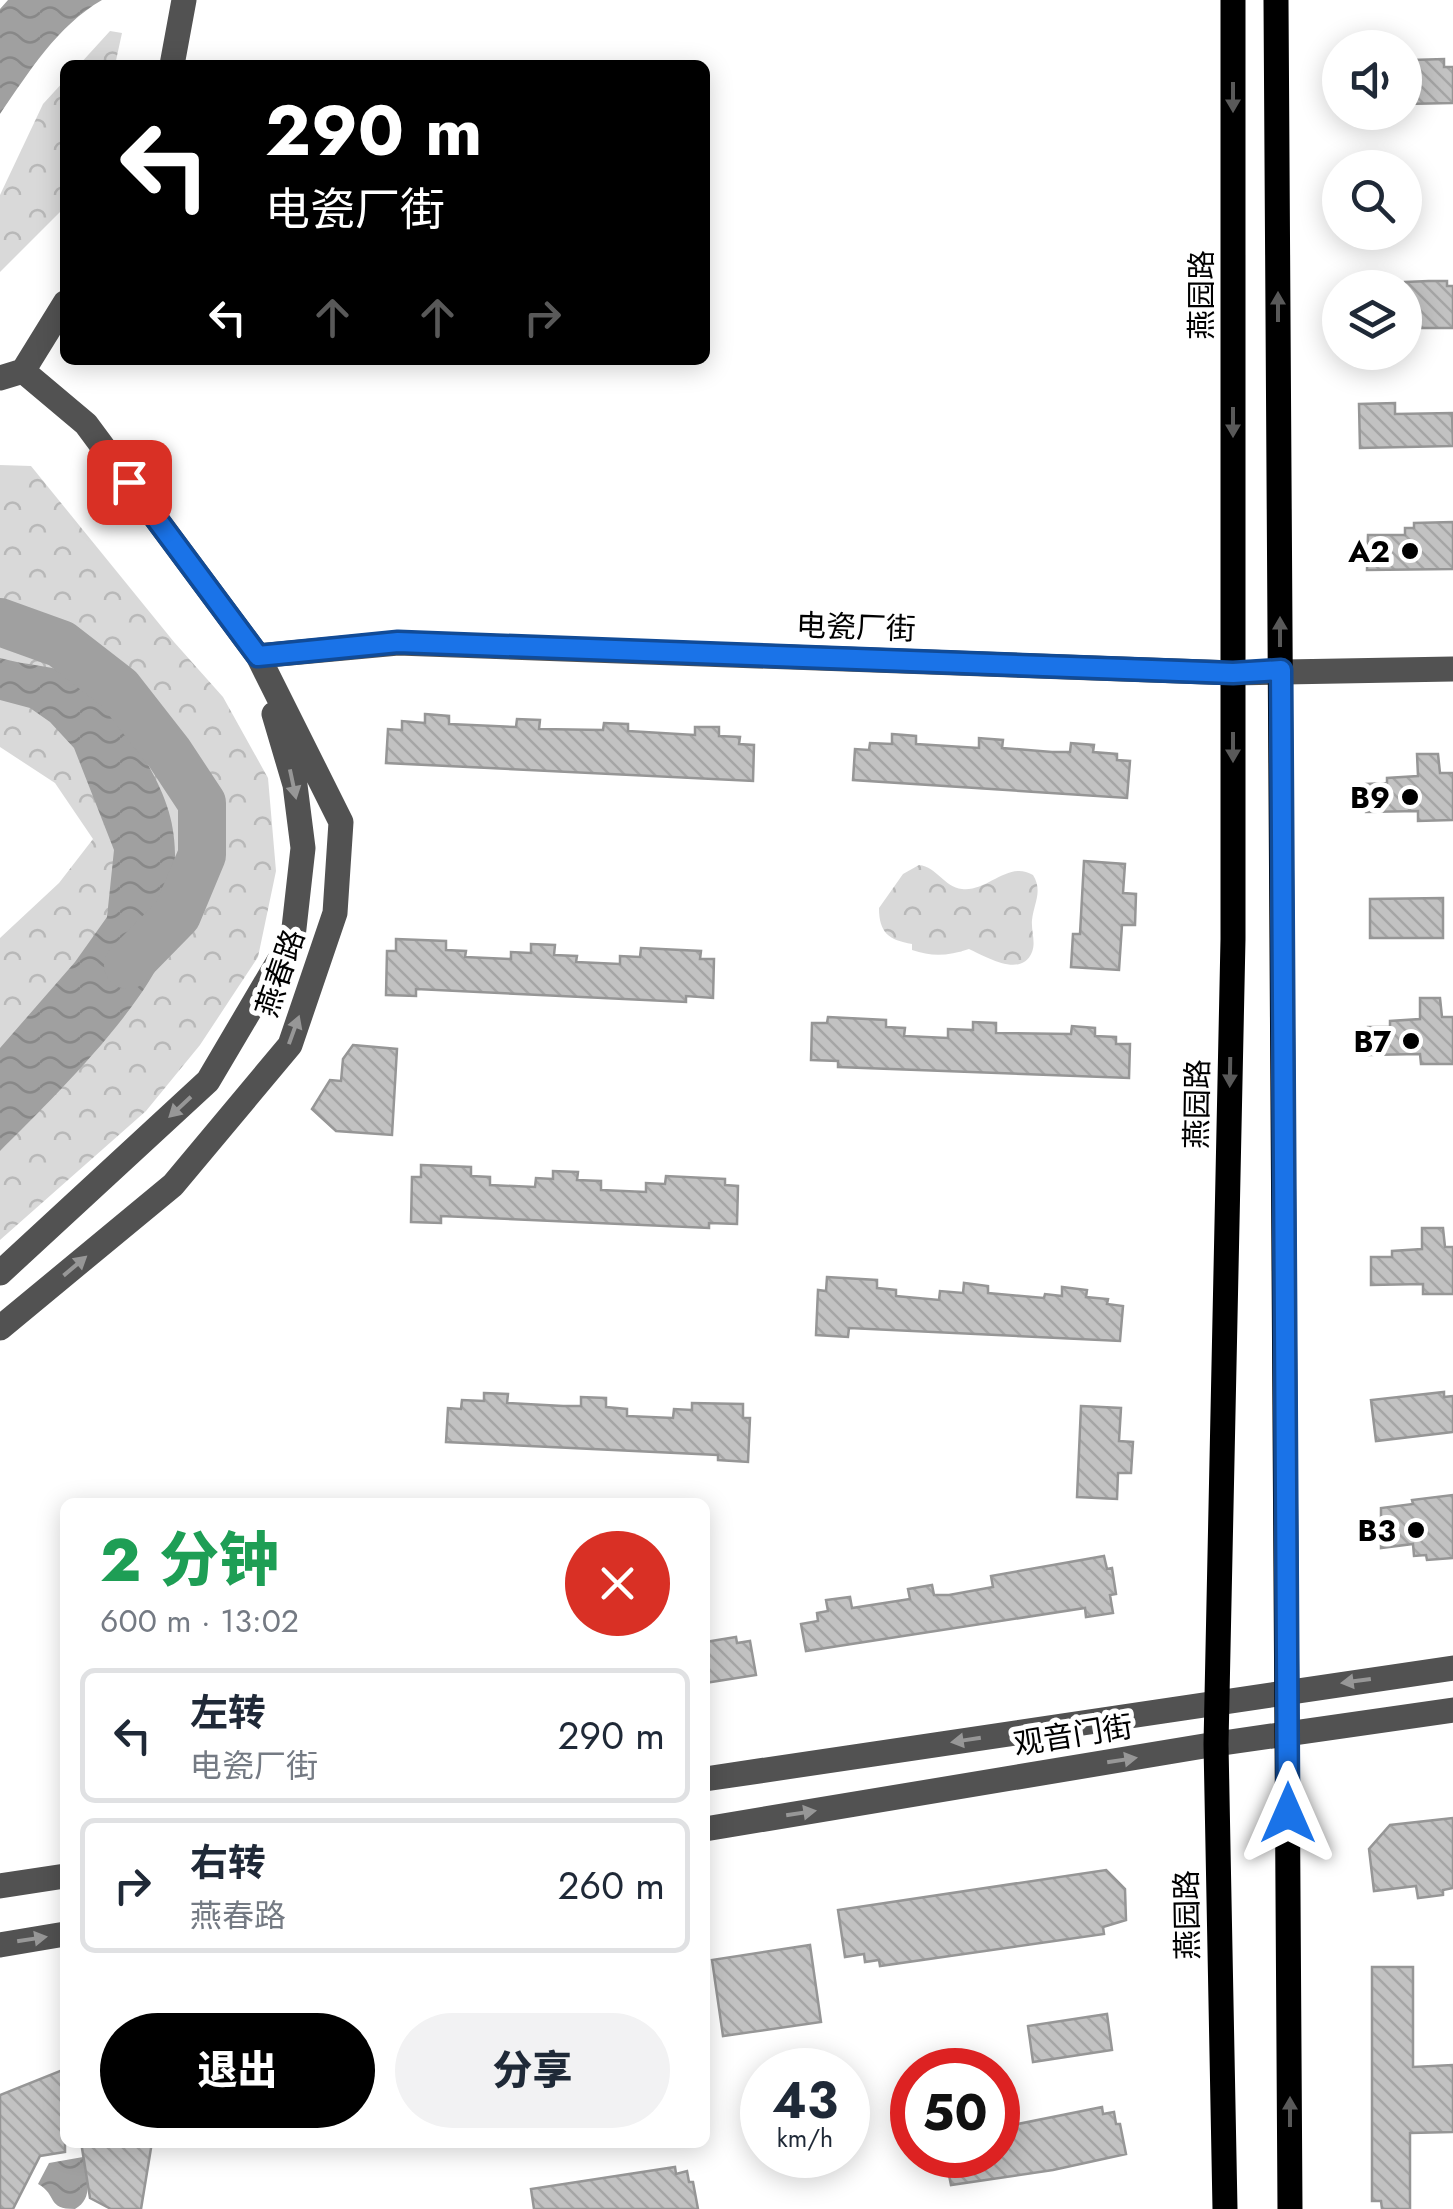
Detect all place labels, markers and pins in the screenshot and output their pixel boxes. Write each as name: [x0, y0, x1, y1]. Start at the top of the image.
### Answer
pin: [87, 440, 172, 525]
place label: A2: [1347, 530, 1390, 573]
marker: A2: [1399, 540, 1421, 562]
place label: B9: [1350, 776, 1390, 819]
marker: B9: [1399, 786, 1421, 808]
place label: B7: [1353, 1020, 1392, 1063]
marker: B7: [1400, 1030, 1422, 1052]
place label: B3: [1357, 1509, 1396, 1552]
marker: B3: [1405, 1519, 1427, 1541]

